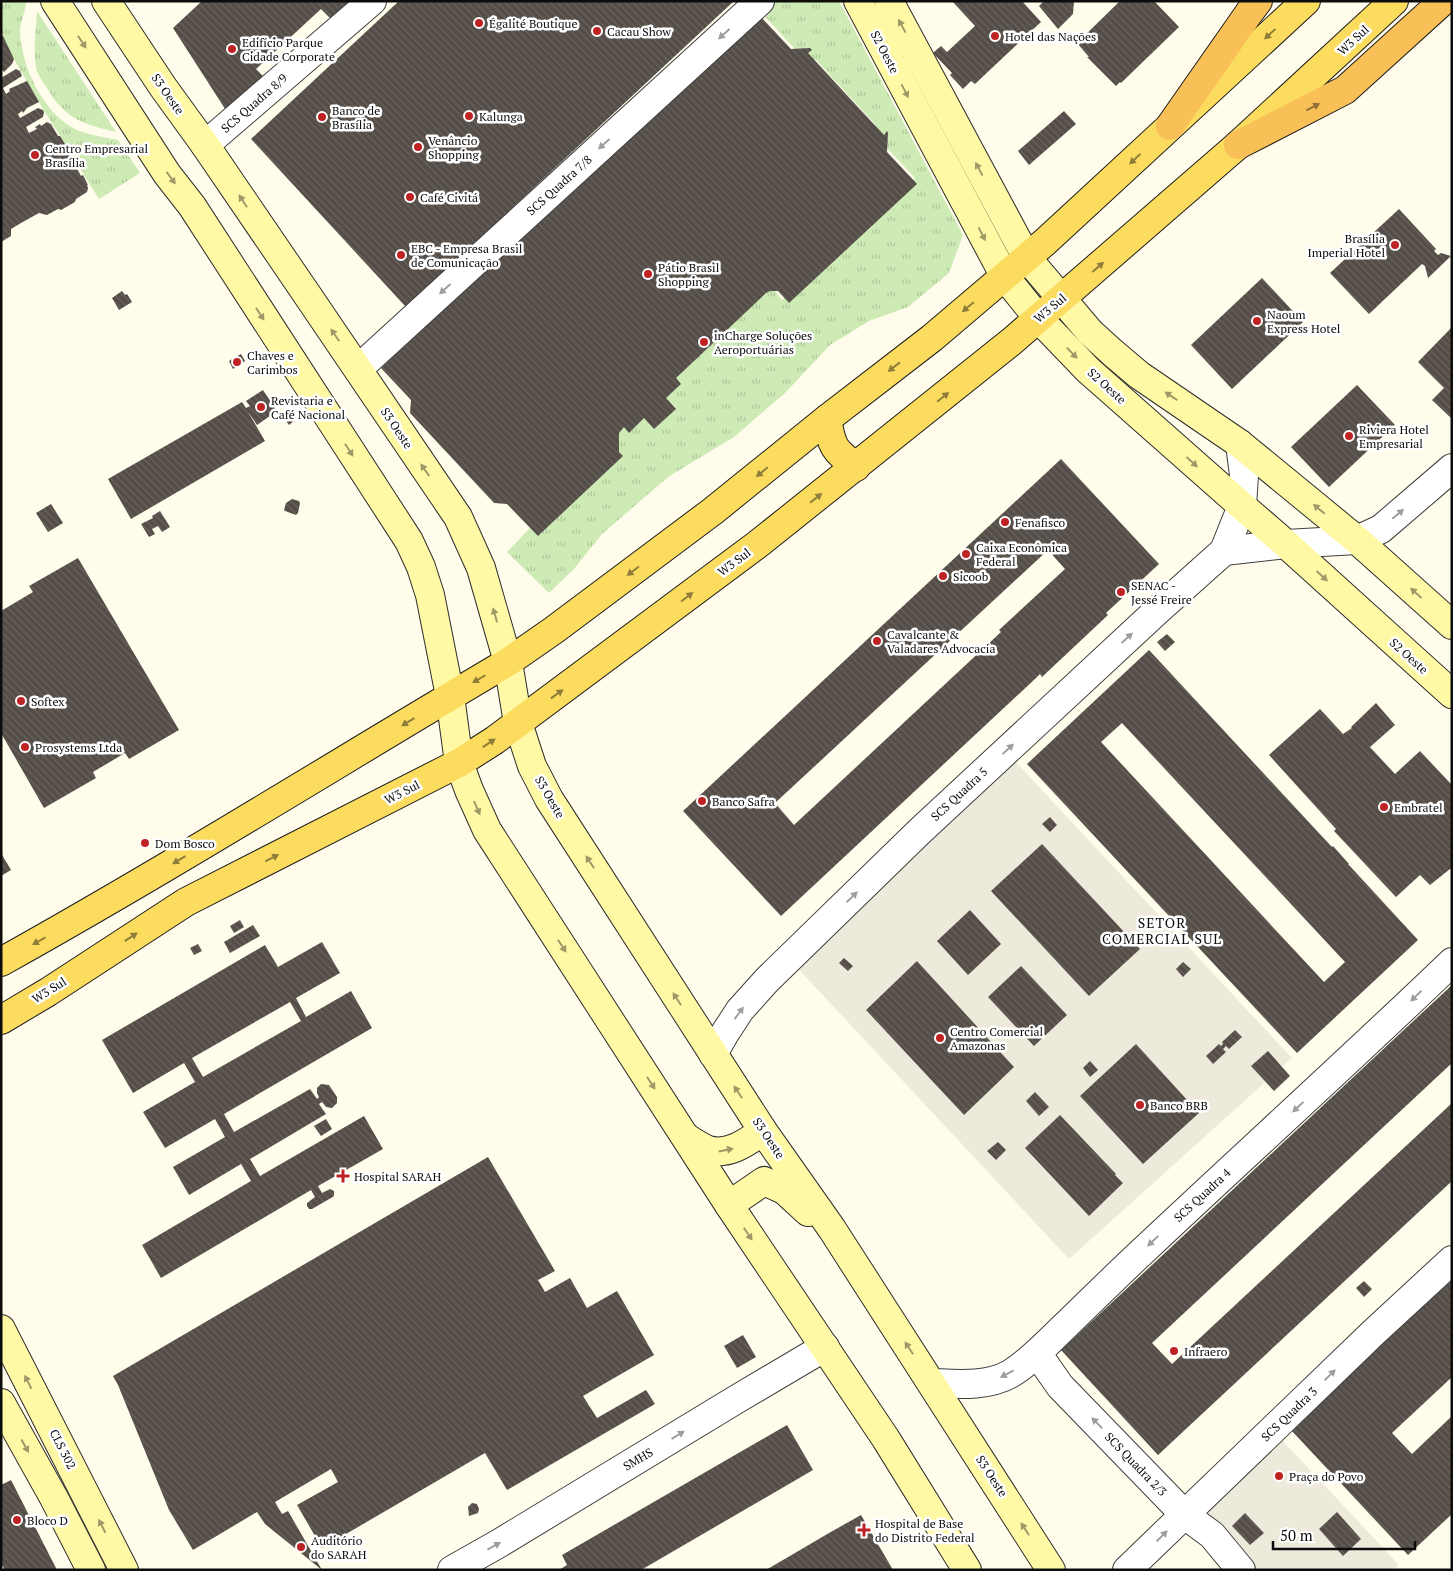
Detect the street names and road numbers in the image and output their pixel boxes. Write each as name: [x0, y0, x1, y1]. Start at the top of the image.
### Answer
street label: W3 Sul: [1334, 21, 1372, 58]
street label: S2 Oeste: [867, 28, 903, 76]
street label: SCS Quadra 8/9: [218, 70, 290, 136]
street label: S3 Oeste: [149, 71, 187, 117]
street label: SCS Quadra 7/8: [523, 152, 595, 218]
street label: W3 Sul: [1031, 290, 1069, 326]
street label: S2 Oeste: [1085, 365, 1129, 407]
street label: S3 Oeste: [378, 405, 416, 451]
street label: W3 Sul: [715, 545, 754, 579]
street label: S2 Oeste: [1387, 635, 1431, 677]
street label: SCS Quadra 5: [928, 764, 990, 824]
street label: S3 Oeste: [532, 773, 568, 821]
street label: W3 Sul: [382, 777, 422, 807]
street label: W3 Sul: [29, 974, 69, 1006]
street label: S3 Oeste: [750, 1115, 788, 1161]
street label: SCS Quadra 4: [1171, 1165, 1234, 1225]
street label: SCS Quadra 3: [1258, 1384, 1320, 1444]
street label: CLS 302: [47, 1427, 79, 1471]
street label: SCS Quadra 2/3: [1102, 1429, 1170, 1499]
street label: SMHS: [620, 1444, 656, 1474]
street label: S3 Oeste: [973, 1452, 1011, 1500]

